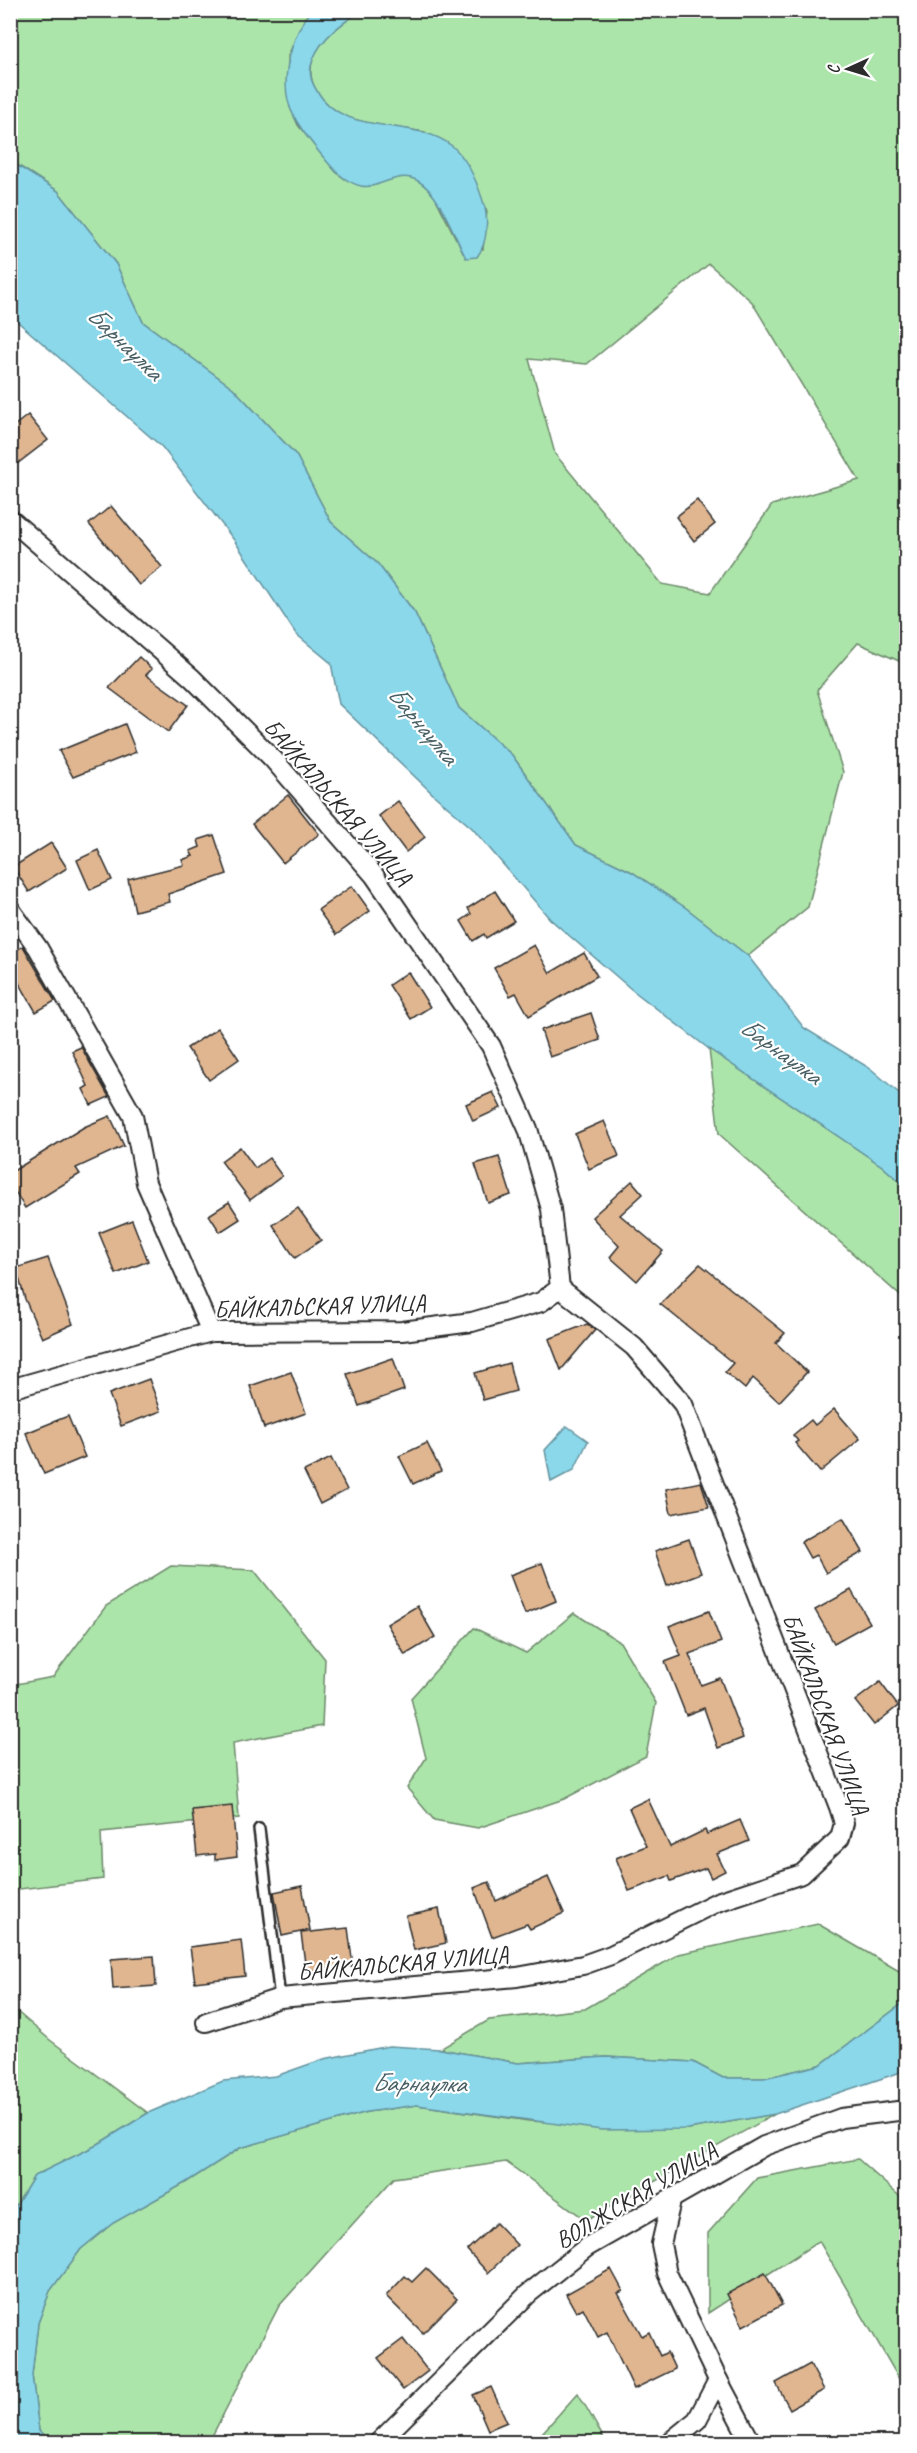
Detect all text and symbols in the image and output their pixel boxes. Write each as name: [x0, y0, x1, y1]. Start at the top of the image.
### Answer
north arrow: [818, 39, 878, 99]
text: С: [824, 63, 844, 75]
water label: Барнаулка: [80, 299, 172, 389]
water label: Барнаулка: [380, 679, 467, 773]
street label: БАЙКАЛЬСКАЯ УЛИЦА: [257, 712, 419, 892]
water label: Барнаулка: [733, 1010, 831, 1093]
street label: БАЙКАЛЬСКАЯ УЛИЦА: [214, 1287, 427, 1325]
street label: БАЙКАЛЬСКАЯ УЛИЦА: [776, 1609, 877, 1819]
street label: БАЙКАЛЬСКАЯ УЛИЦА: [296, 1939, 511, 1987]
water label: Барнаулка: [372, 2066, 469, 2100]
street label: ВОЛЖСКАЯ УЛИЦА: [550, 2134, 723, 2255]

